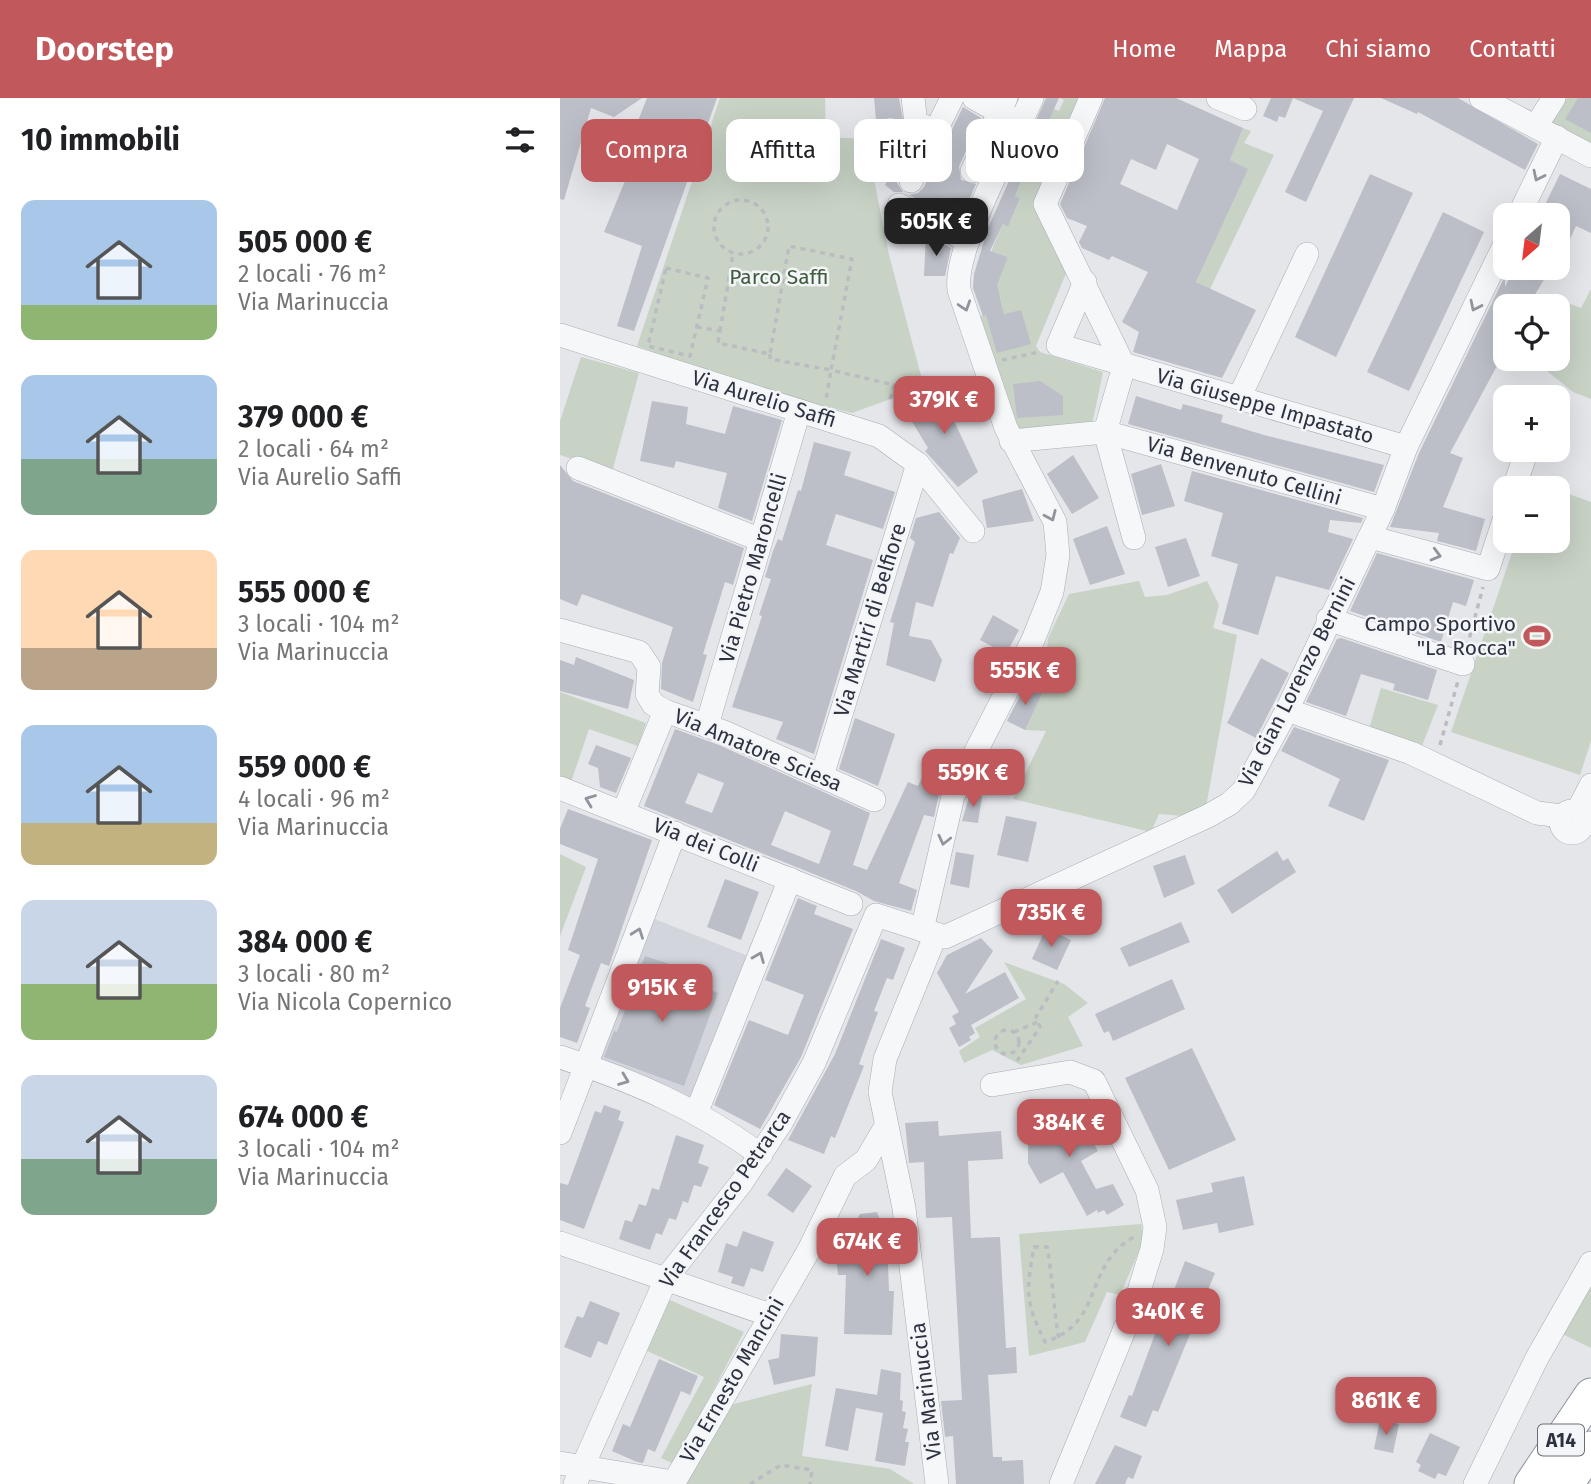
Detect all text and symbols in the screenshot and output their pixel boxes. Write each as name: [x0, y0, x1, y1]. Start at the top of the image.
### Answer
text: Doorstep: [35, 29, 174, 69]
text: Home: [1112, 35, 1176, 63]
text: Mappa: [1214, 35, 1287, 63]
text: Chi siamo: [1325, 35, 1431, 63]
text: Contatti: [1469, 35, 1556, 63]
chip: Compra: [581, 119, 712, 182]
chip: Affitta: [726, 119, 840, 182]
chip: Filtri: [854, 119, 952, 182]
chip: Nuovo: [966, 119, 1084, 182]
icon: filters: [501, 121, 539, 159]
text: 10 immobili: [21, 122, 180, 158]
one-way arrow: [1533, 169, 1547, 181]
pin: 505K €: [879, 198, 993, 258]
north arrow: [1493, 203, 1570, 280]
map controls: [1493, 203, 1570, 553]
text: 505K €: [900, 207, 972, 235]
text: 505 000 €: [238, 224, 372, 260]
icon: home: [77, 228, 161, 312]
text: 2 locali · 76 m²: [238, 260, 386, 288]
park label: Parco Saffi: [729, 264, 829, 290]
text: Via Marinuccia: [238, 288, 389, 316]
button: locate: [1493, 294, 1570, 371]
one-way arrow: [1469, 299, 1483, 311]
one-way arrow: [956, 300, 971, 312]
street label: Via Giuseppe Impastato: [1153, 362, 1377, 450]
street label: Via Aurelio Saffi: [689, 365, 839, 433]
pin: 379K €: [887, 376, 1001, 436]
text: 379K €: [910, 385, 978, 413]
button: +: [1493, 385, 1570, 462]
text: 379 000 €: [238, 399, 369, 435]
icon: home: [77, 403, 161, 487]
street label: Via Benvenuto Cellini: [1144, 431, 1344, 511]
text: 2 locali · 64 m²: [238, 435, 389, 463]
text: Via Aurelio Saffi: [238, 463, 402, 491]
street label: Via Pietro Maroncelli: [713, 470, 793, 666]
button: −: [1493, 476, 1570, 553]
one-way arrow: [1043, 509, 1057, 521]
street label: Via Martiri di Belfiore: [828, 520, 912, 720]
one-way arrow: [1430, 547, 1442, 561]
street label: Via Gian Lorenzo Bernini: [1233, 573, 1361, 791]
text: 555 000 €: [238, 574, 371, 610]
icon: home: [77, 578, 161, 662]
text: 3 locali · 104 m²: [238, 610, 400, 638]
place label: Campo Sportivo "La Rocca": [1364, 611, 1516, 661]
sports icon: Campo Sportivo "La Rocca": [1522, 621, 1552, 651]
text: Via Marinuccia: [238, 638, 389, 666]
pin: 555K €: [968, 648, 1082, 707]
text: 555K €: [990, 656, 1060, 684]
street label: Via Amatore Sciesa: [670, 703, 846, 797]
text: 559 000 €: [238, 749, 371, 785]
pin: 559K €: [916, 750, 1030, 809]
icon: home: [77, 753, 161, 837]
text: 559K €: [938, 758, 1008, 786]
text: 4 locali · 96 m²: [238, 785, 390, 813]
one-way arrow: [584, 794, 596, 808]
street label: Via dei Colli: [649, 812, 763, 878]
text: Via Marinuccia: [238, 813, 389, 841]
one-way arrow: [937, 834, 952, 846]
pin: 735K €: [994, 890, 1108, 949]
text: 735K €: [1017, 898, 1085, 926]
text: 384 000 €: [238, 924, 373, 960]
icon: home: [77, 928, 161, 1012]
one-way arrow: [630, 928, 644, 940]
one-way arrow: [750, 952, 764, 964]
text: 3 locali · 80 m²: [238, 960, 390, 988]
pin: 915K €: [605, 964, 719, 1024]
text: 915K €: [627, 973, 697, 1001]
text: Via Nicola Copernico: [238, 988, 452, 1016]
one-way arrow: [618, 1072, 630, 1086]
text: 674 000 €: [238, 1099, 369, 1135]
pin: 384K €: [1012, 1100, 1126, 1159]
icon: home: [77, 1103, 161, 1187]
street label: Via Francesco Petrarca: [654, 1105, 796, 1293]
text: 384K €: [1033, 1108, 1105, 1136]
text: 3 locali · 104 m²: [238, 1135, 400, 1163]
text: Via Marinuccia: [238, 1163, 389, 1191]
pin: 674K €: [810, 1218, 924, 1278]
text: 674K €: [833, 1227, 901, 1255]
pin: 340K €: [1111, 1288, 1225, 1348]
street label: Via Ernesto Mancini: [674, 1293, 790, 1467]
text: 340K €: [1132, 1297, 1204, 1325]
street label: Via Marinuccia: [905, 1321, 947, 1461]
pin: 861K €: [1329, 1378, 1443, 1437]
text: 861K €: [1351, 1386, 1421, 1414]
road number: A14: [1538, 1424, 1584, 1456]

